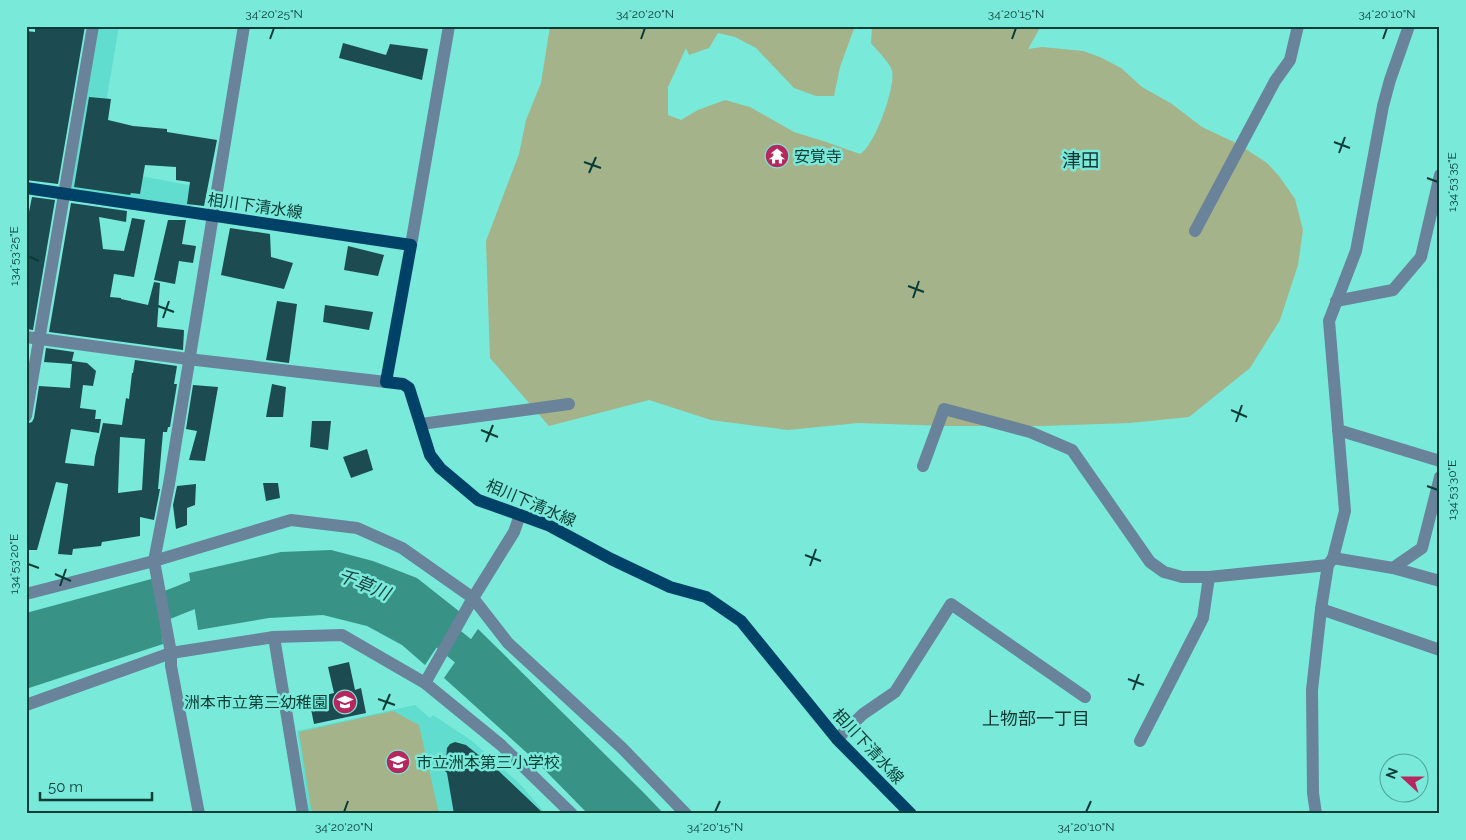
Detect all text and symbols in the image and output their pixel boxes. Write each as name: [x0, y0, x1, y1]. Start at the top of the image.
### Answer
text: 34°20'25"N: [245, 7, 303, 21]
text: 34°20'20"N: [616, 7, 674, 21]
text: 34°20'15"N: [988, 7, 1044, 21]
text: 34°20'10"N: [1358, 7, 1416, 21]
temple icon: 安覚寺: [764, 143, 790, 169]
place label: 安覚寺: [794, 147, 842, 166]
district label: 津田: [1062, 149, 1100, 171]
text: 134°53'35"E: [1445, 152, 1459, 212]
street label: 相川下清水線: [206, 190, 304, 222]
text: 134°53'25"E: [7, 226, 21, 286]
text: 134°53'30"E: [1445, 460, 1459, 520]
street label: 相川下清水線: [483, 475, 579, 531]
text: 134°53'20"E: [7, 534, 21, 594]
water label: 千草川: [335, 564, 395, 605]
school or university icon: 洲本市立第三幼稚園: [332, 689, 358, 715]
place label: 洲本市立第三幼稚園: [184, 693, 328, 712]
street label: 相川下清水線: [828, 704, 908, 788]
district label: 上物部一丁目: [982, 708, 1090, 729]
school or university icon: 市立洲本第三小学校: [385, 749, 411, 775]
north arrow: [1378, 752, 1428, 802]
place label: 市立洲本第三小学校: [416, 753, 560, 772]
text: N: [1382, 765, 1401, 781]
scale bar: [40, 770, 152, 802]
text: 50 m: [48, 778, 83, 796]
text: 34°20'20"N: [315, 820, 373, 834]
text: 34°20'15"N: [687, 820, 743, 834]
text: 34°20'10"N: [1057, 820, 1115, 834]

